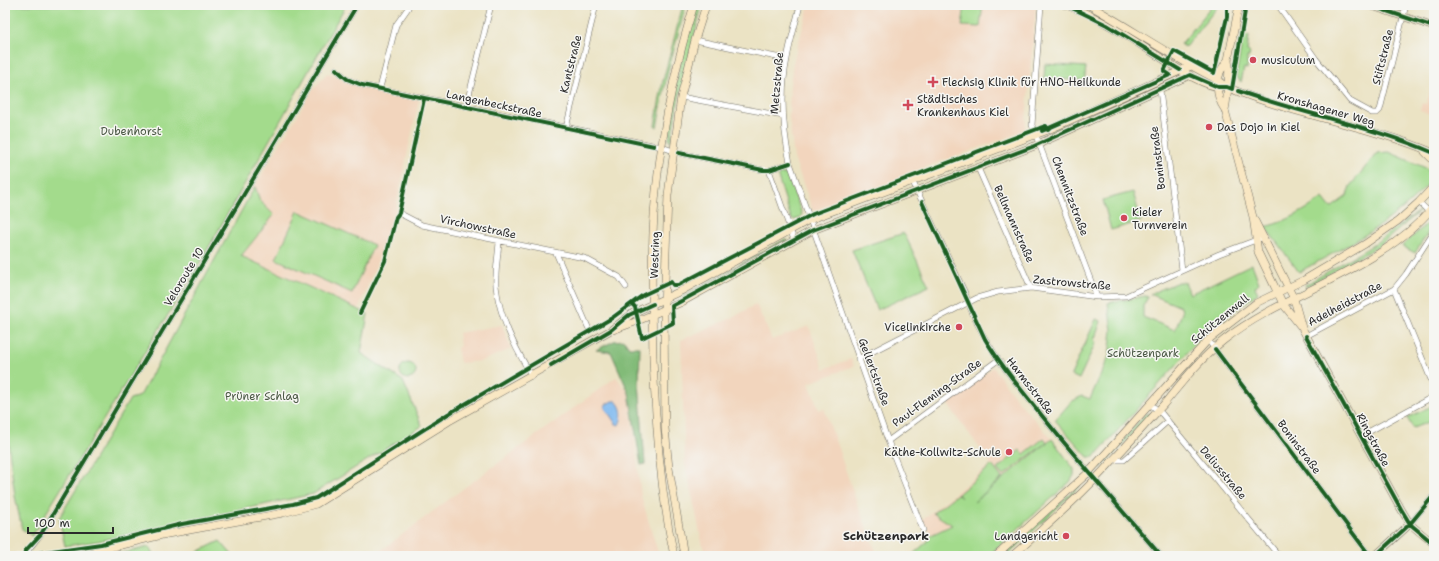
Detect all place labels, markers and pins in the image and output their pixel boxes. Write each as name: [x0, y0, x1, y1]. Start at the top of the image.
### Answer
place label: musiculum: [1261, 53, 1316, 68]
marker: musiculum: [1248, 55, 1258, 65]
place label: Flechsig Klinik für HNO-Heilkunde: [942, 75, 1121, 90]
marker: Flechsig Klinik für HNO-Heilkunde: [927, 76, 939, 88]
place label: Städtisches Krankenhaus Kiel: [917, 92, 1009, 120]
marker: Städtisches Krankenhaus Kiel: [902, 99, 914, 111]
place label: Das Dojo in Kiel: [1217, 120, 1301, 135]
marker: Das Dojo in Kiel: [1204, 122, 1214, 132]
place label: Kieler Turnverein: [1132, 205, 1188, 233]
marker: Kieler Turnverein: [1119, 213, 1129, 223]
place label: Vicelinkirche: [884, 320, 951, 335]
marker: Vicelinkirche: [954, 322, 964, 332]
place label: Käthe-Kollwitz-Schule: [884, 445, 1001, 460]
marker: Käthe-Kollwitz-Schule: [1004, 447, 1014, 457]
place label: Landgericht: [994, 529, 1058, 544]
marker: Landgericht: [1061, 531, 1071, 541]

